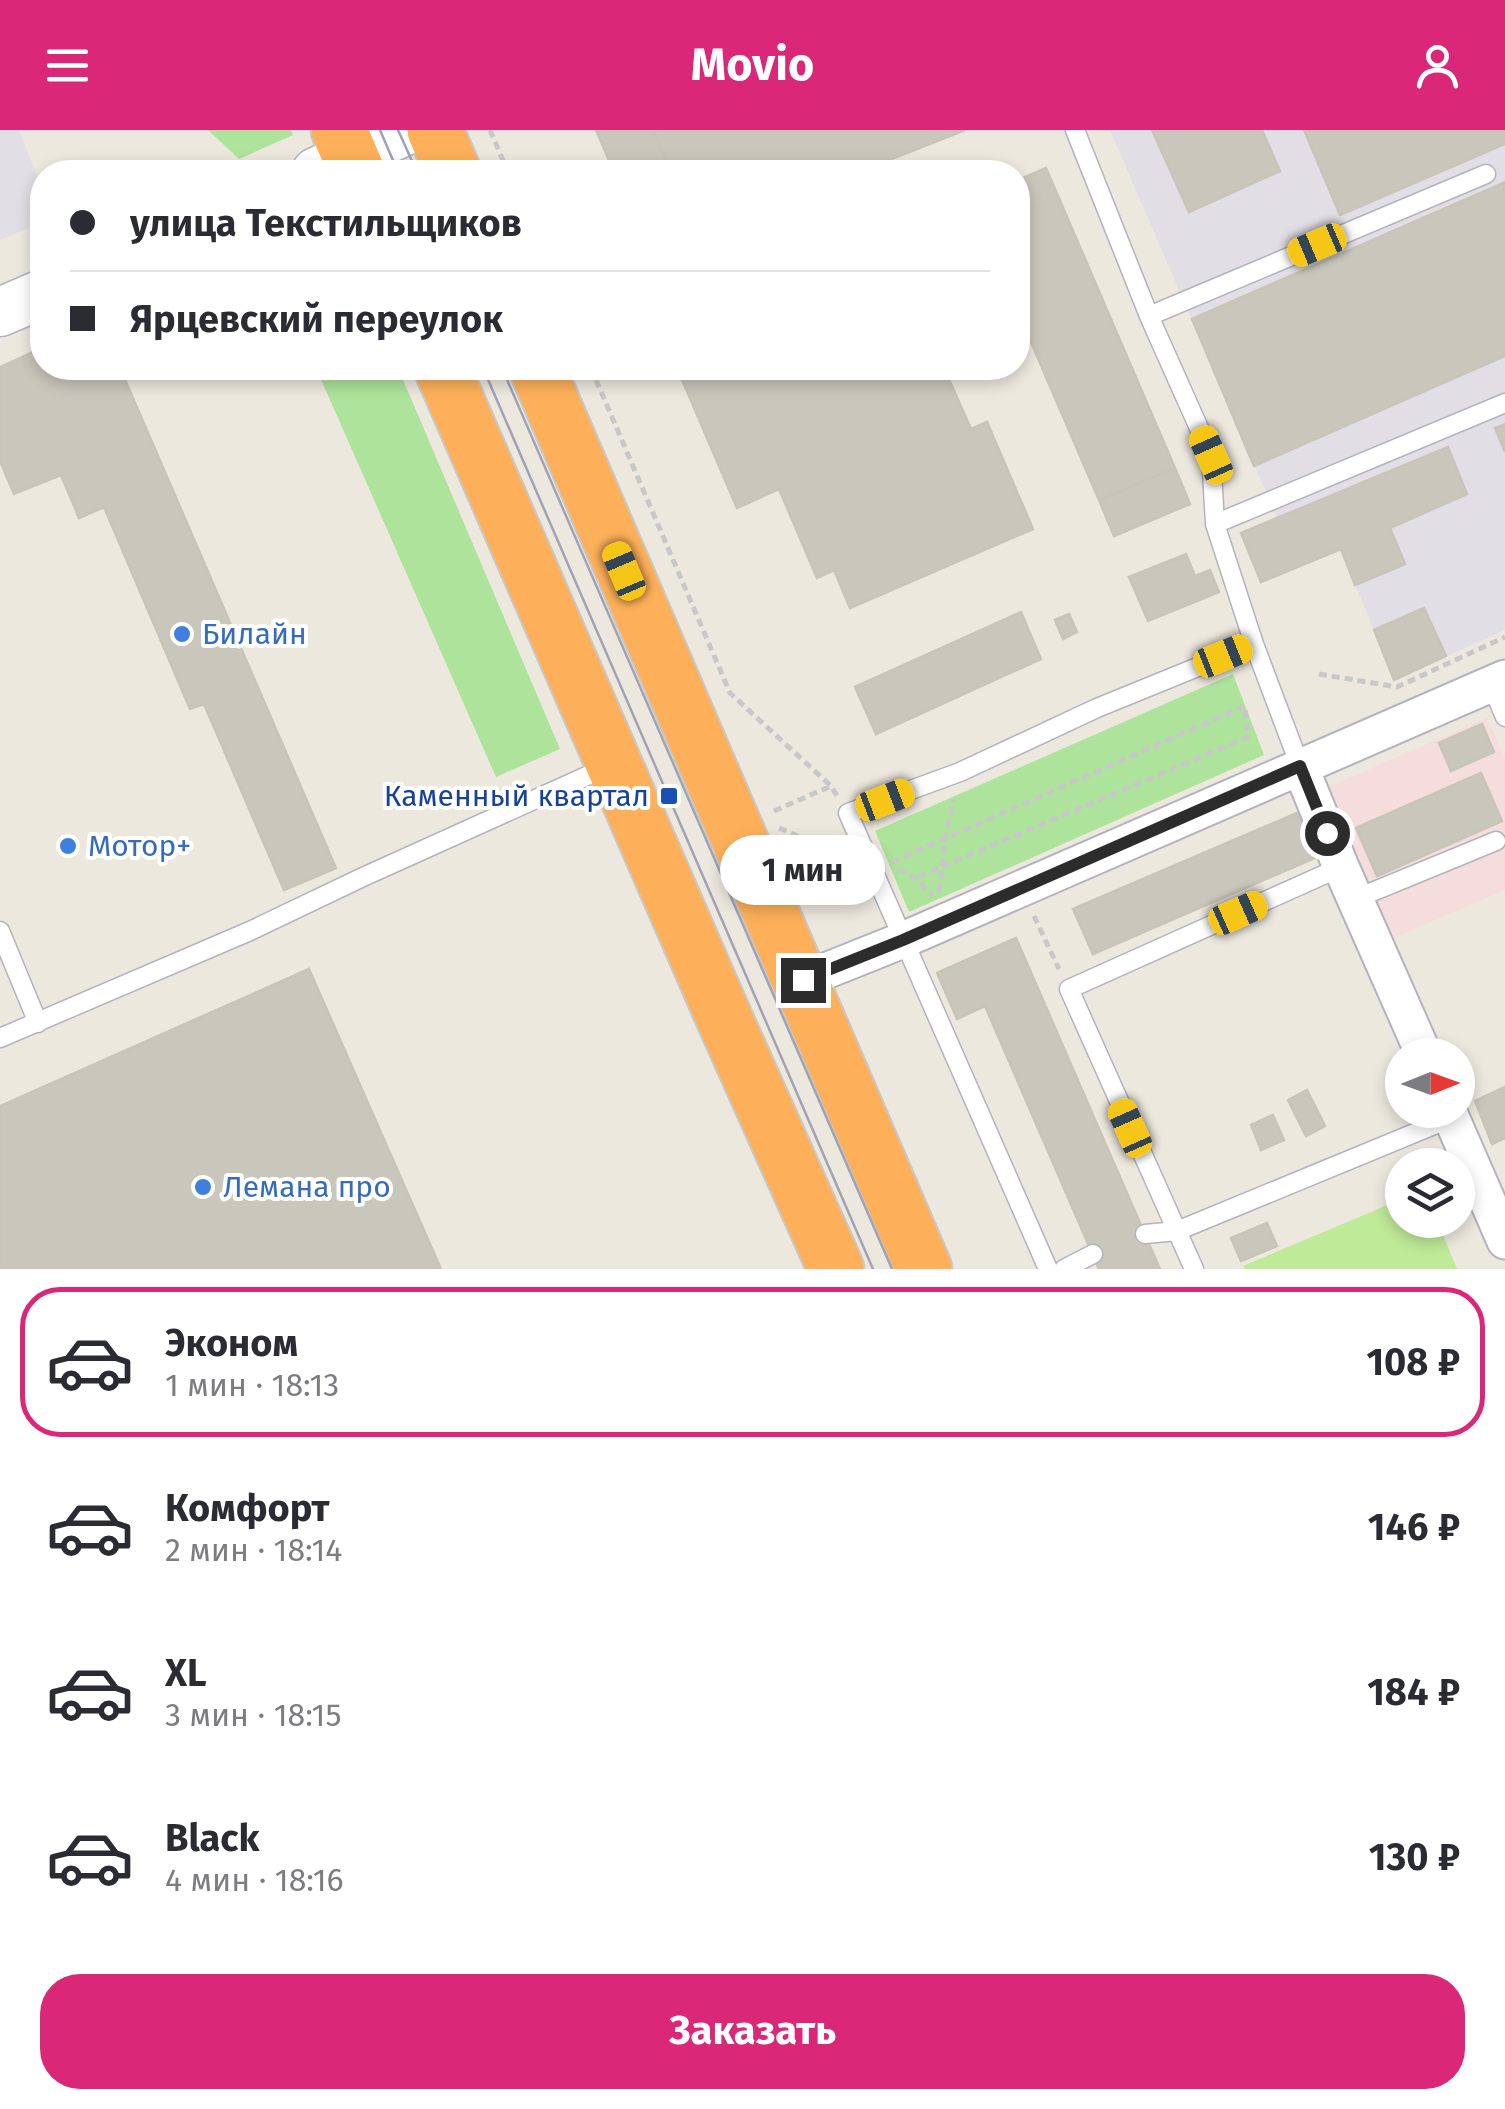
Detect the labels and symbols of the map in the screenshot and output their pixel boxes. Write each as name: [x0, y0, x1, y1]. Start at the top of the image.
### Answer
car: [1284, 219, 1350, 271]
car: [1185, 421, 1237, 489]
car: [598, 538, 650, 604]
place label: Билайн: [202, 616, 307, 652]
marker: Билайн: [171, 623, 193, 645]
car: [1190, 631, 1256, 681]
car: [852, 775, 918, 825]
place label: Каменный квартал: [384, 778, 649, 814]
marker: Каменный квартал: [658, 785, 680, 807]
route start: [1305, 811, 1350, 856]
place label: Мотор+: [88, 828, 191, 864]
marker: Мотор+: [57, 835, 79, 857]
callout: 1 мин: [720, 835, 886, 905]
car: [1204, 887, 1272, 939]
route end: [781, 958, 826, 1003]
north arrow: [1385, 1038, 1475, 1128]
car: [1104, 1094, 1156, 1162]
place label: Лемана про: [223, 1169, 391, 1205]
marker: Лемана про: [192, 1176, 214, 1198]

